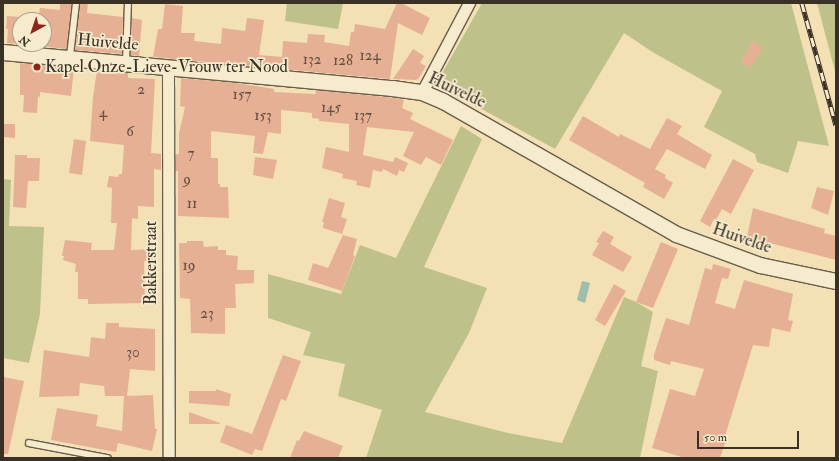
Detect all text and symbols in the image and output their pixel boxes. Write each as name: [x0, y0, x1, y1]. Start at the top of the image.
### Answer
north arrow: [12, 12, 52, 52]
street label: Huivelde: [77, 29, 139, 55]
text: N: [17, 33, 33, 49]
house number: 124: [359, 47, 381, 65]
house number: 132: [303, 51, 321, 69]
house number: 128: [333, 52, 353, 70]
place label: Kapel Onze-Lieve-Vrouw ter Nood: [45, 57, 288, 77]
marker: Kapel Onze-Lieve-Vrouw ter Nood: [32, 62, 42, 72]
street label: Huivelde: [425, 68, 489, 112]
house number: 2: [137, 81, 145, 99]
house number: 157: [233, 86, 251, 104]
house number: 145: [321, 99, 341, 117]
house number: 4: [99, 104, 107, 122]
house number: 153: [254, 107, 272, 125]
house number: 137: [354, 107, 372, 125]
house number: 6: [126, 123, 134, 141]
house number: 7: [188, 145, 194, 163]
house number: 9: [183, 171, 191, 189]
house number: 11: [187, 195, 197, 213]
street label: Huivelde: [710, 218, 774, 258]
street label: Bakkerstraat: [141, 221, 161, 305]
house number: 19: [183, 257, 195, 275]
house number: 23: [200, 305, 214, 323]
house number: 30: [126, 344, 140, 362]
scale bar: [699, 423, 801, 449]
text: 50 m: [704, 430, 727, 445]

